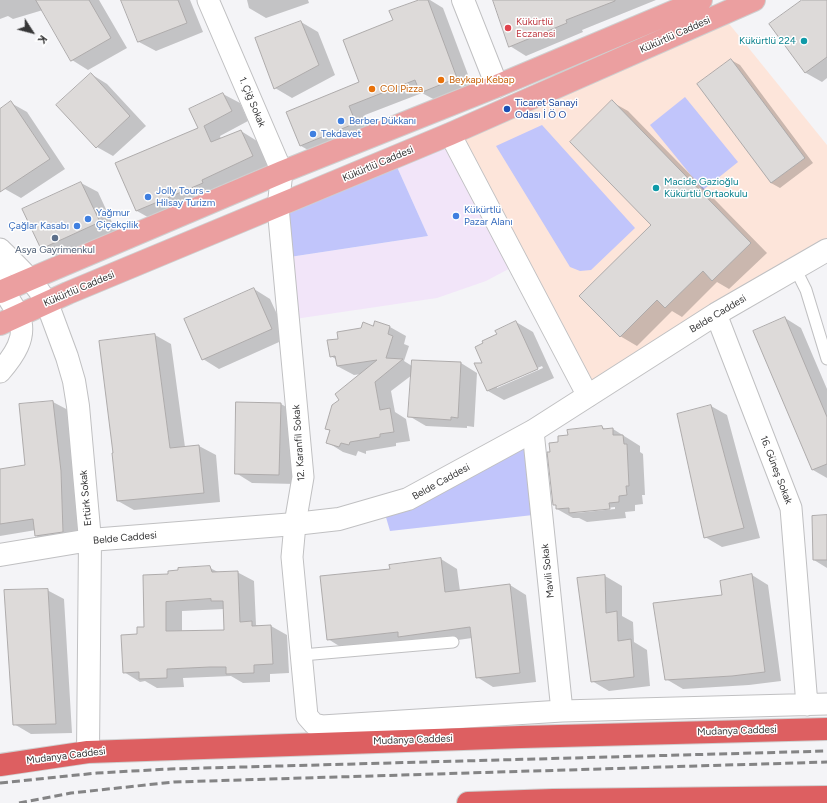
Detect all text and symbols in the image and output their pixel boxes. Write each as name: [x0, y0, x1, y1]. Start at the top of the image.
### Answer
north arrow: [12, 12, 52, 52]
street label: Kükürtlü Caddesi: [638, 14, 712, 56]
place label: Kükürtlü Eczanesi: [516, 16, 555, 40]
marker: Kükürtlü Eczanesi: [503, 23, 513, 33]
text: K: [35, 33, 50, 46]
place label: Kükürtlü 224: [739, 35, 796, 47]
marker: Kükürtlü 224: [799, 36, 809, 46]
place label: Beykapı Kebap: [449, 74, 515, 86]
street label: 1. Çiğ Sokak: [236, 75, 268, 129]
marker: Beykapı Kebap: [436, 75, 446, 85]
place label: COI Pizza: [380, 83, 423, 95]
marker: COI Pizza: [367, 84, 377, 94]
place label: Ticaret Sanayi Odası İ Ö O: [515, 97, 578, 120]
marker: Ticaret Sanayi Odası İ Ö O: [502, 104, 512, 114]
place label: Berber Dükkanı: [349, 115, 416, 127]
marker: Berber Dükkanı: [336, 116, 346, 126]
place label: Tekdavet: [321, 128, 361, 140]
marker: Tekdavet: [308, 129, 318, 139]
street label: Kükürtlü Caddesi: [341, 144, 415, 184]
place label: Macide Gazioğlu Kükürtlü Ortaokulu: [664, 176, 748, 200]
marker: Macide Gazioğlu Kükürtlü Ortaokulu: [651, 183, 661, 193]
place label: Jolly Tours - Hilsay Turizm: [156, 185, 215, 208]
marker: Jolly Tours - Hilsay Turizm: [143, 192, 153, 202]
place label: Kükürtlü Pazar Alanı: [464, 204, 513, 228]
place label: Yağmur Çiçekçilik: [96, 207, 138, 230]
marker: Kükürtlü Pazar Alanı: [451, 211, 461, 221]
marker: Yağmur Çiçekçilik: [83, 214, 93, 224]
place label: Çağlar Kasabı: [9, 220, 69, 232]
marker: Çağlar Kasabı: [72, 221, 82, 231]
marker: Asya Gayrimenkul: [50, 233, 60, 243]
place label: Asya Gayrimenkul: [15, 244, 95, 256]
street label: Kükürtlü Caddesi: [42, 269, 116, 309]
street label: Belde Caddesi: [687, 292, 749, 336]
street label: 12. Karanfil Sokak: [290, 404, 308, 482]
street label: 16. Güneş Sokak: [757, 434, 795, 506]
street label: Belde Caddesi: [410, 461, 472, 503]
street label: Ertürk Sokak: [78, 470, 94, 526]
street label: Belde Caddesi: [93, 529, 157, 547]
street label: Mavili Sokak: [539, 543, 557, 599]
street label: Mudanya Caddesi: [697, 724, 777, 738]
street label: Mudanya Caddesi: [373, 733, 453, 747]
street label: Mudanya Caddesi: [26, 745, 106, 767]

